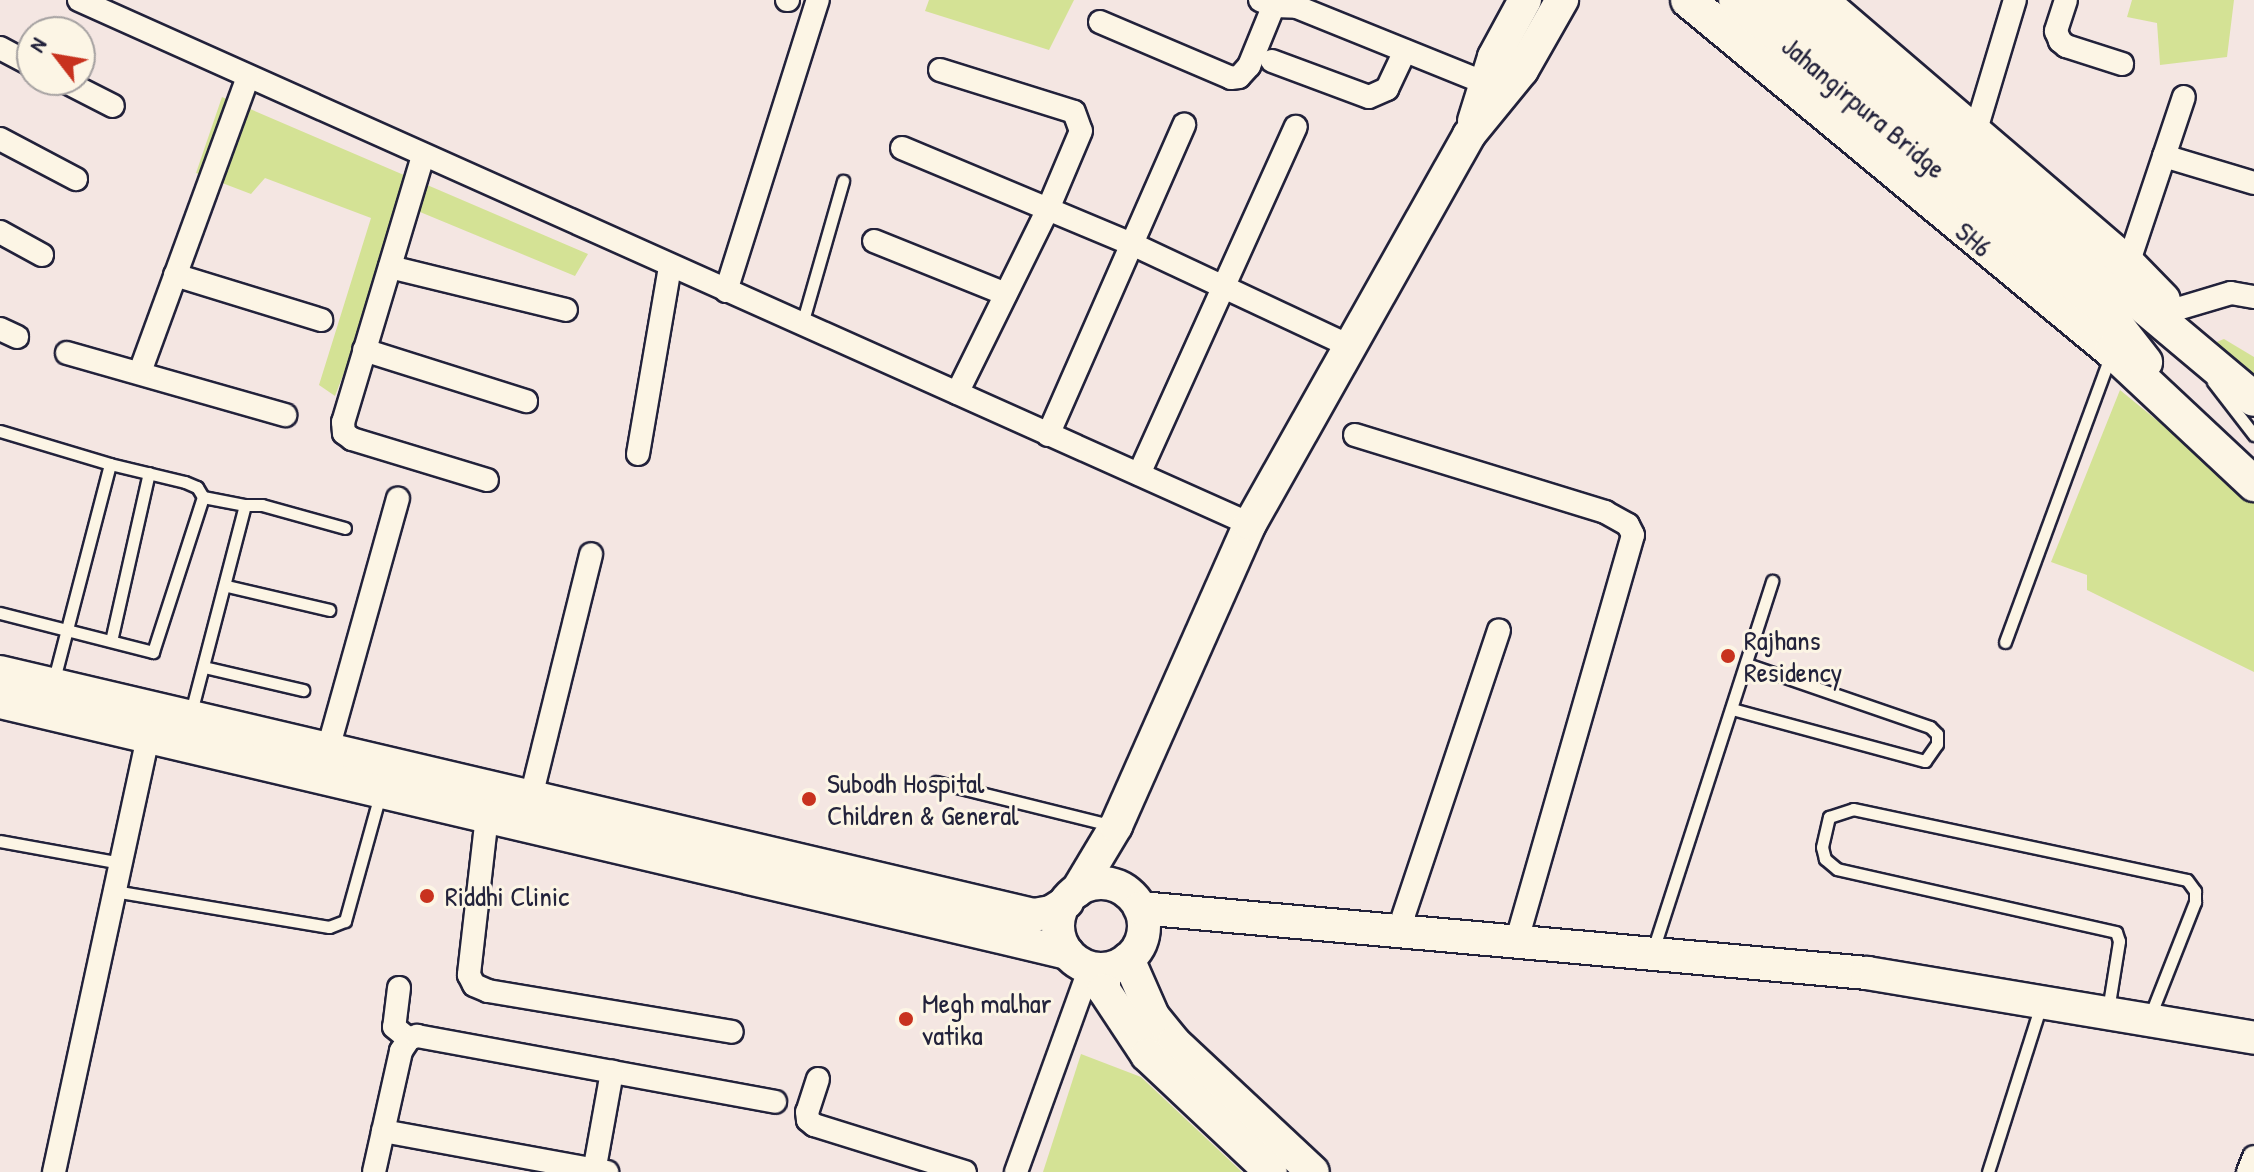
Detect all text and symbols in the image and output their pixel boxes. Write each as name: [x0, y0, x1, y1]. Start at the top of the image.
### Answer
north arrow: [16, 16, 96, 96]
street label: Jahangirpura Bridge: [1775, 29, 1953, 185]
text: N: [21, 32, 53, 57]
street label: SH6: [1949, 214, 1999, 264]
place label: Rajhans Residency: [1744, 623, 1842, 689]
marker: Rajhans Residency: [1719, 647, 1737, 665]
place label: Subodh Hospital Children & General: [827, 766, 1019, 832]
marker: Subodh Hospital Children & General: [798, 788, 820, 810]
place label: Riddhi Clinic: [445, 879, 569, 913]
marker: Riddhi Clinic: [416, 885, 438, 907]
place label: Megh malhar vatika: [922, 986, 1051, 1052]
marker: Megh malhar vatika: [897, 1010, 915, 1028]

